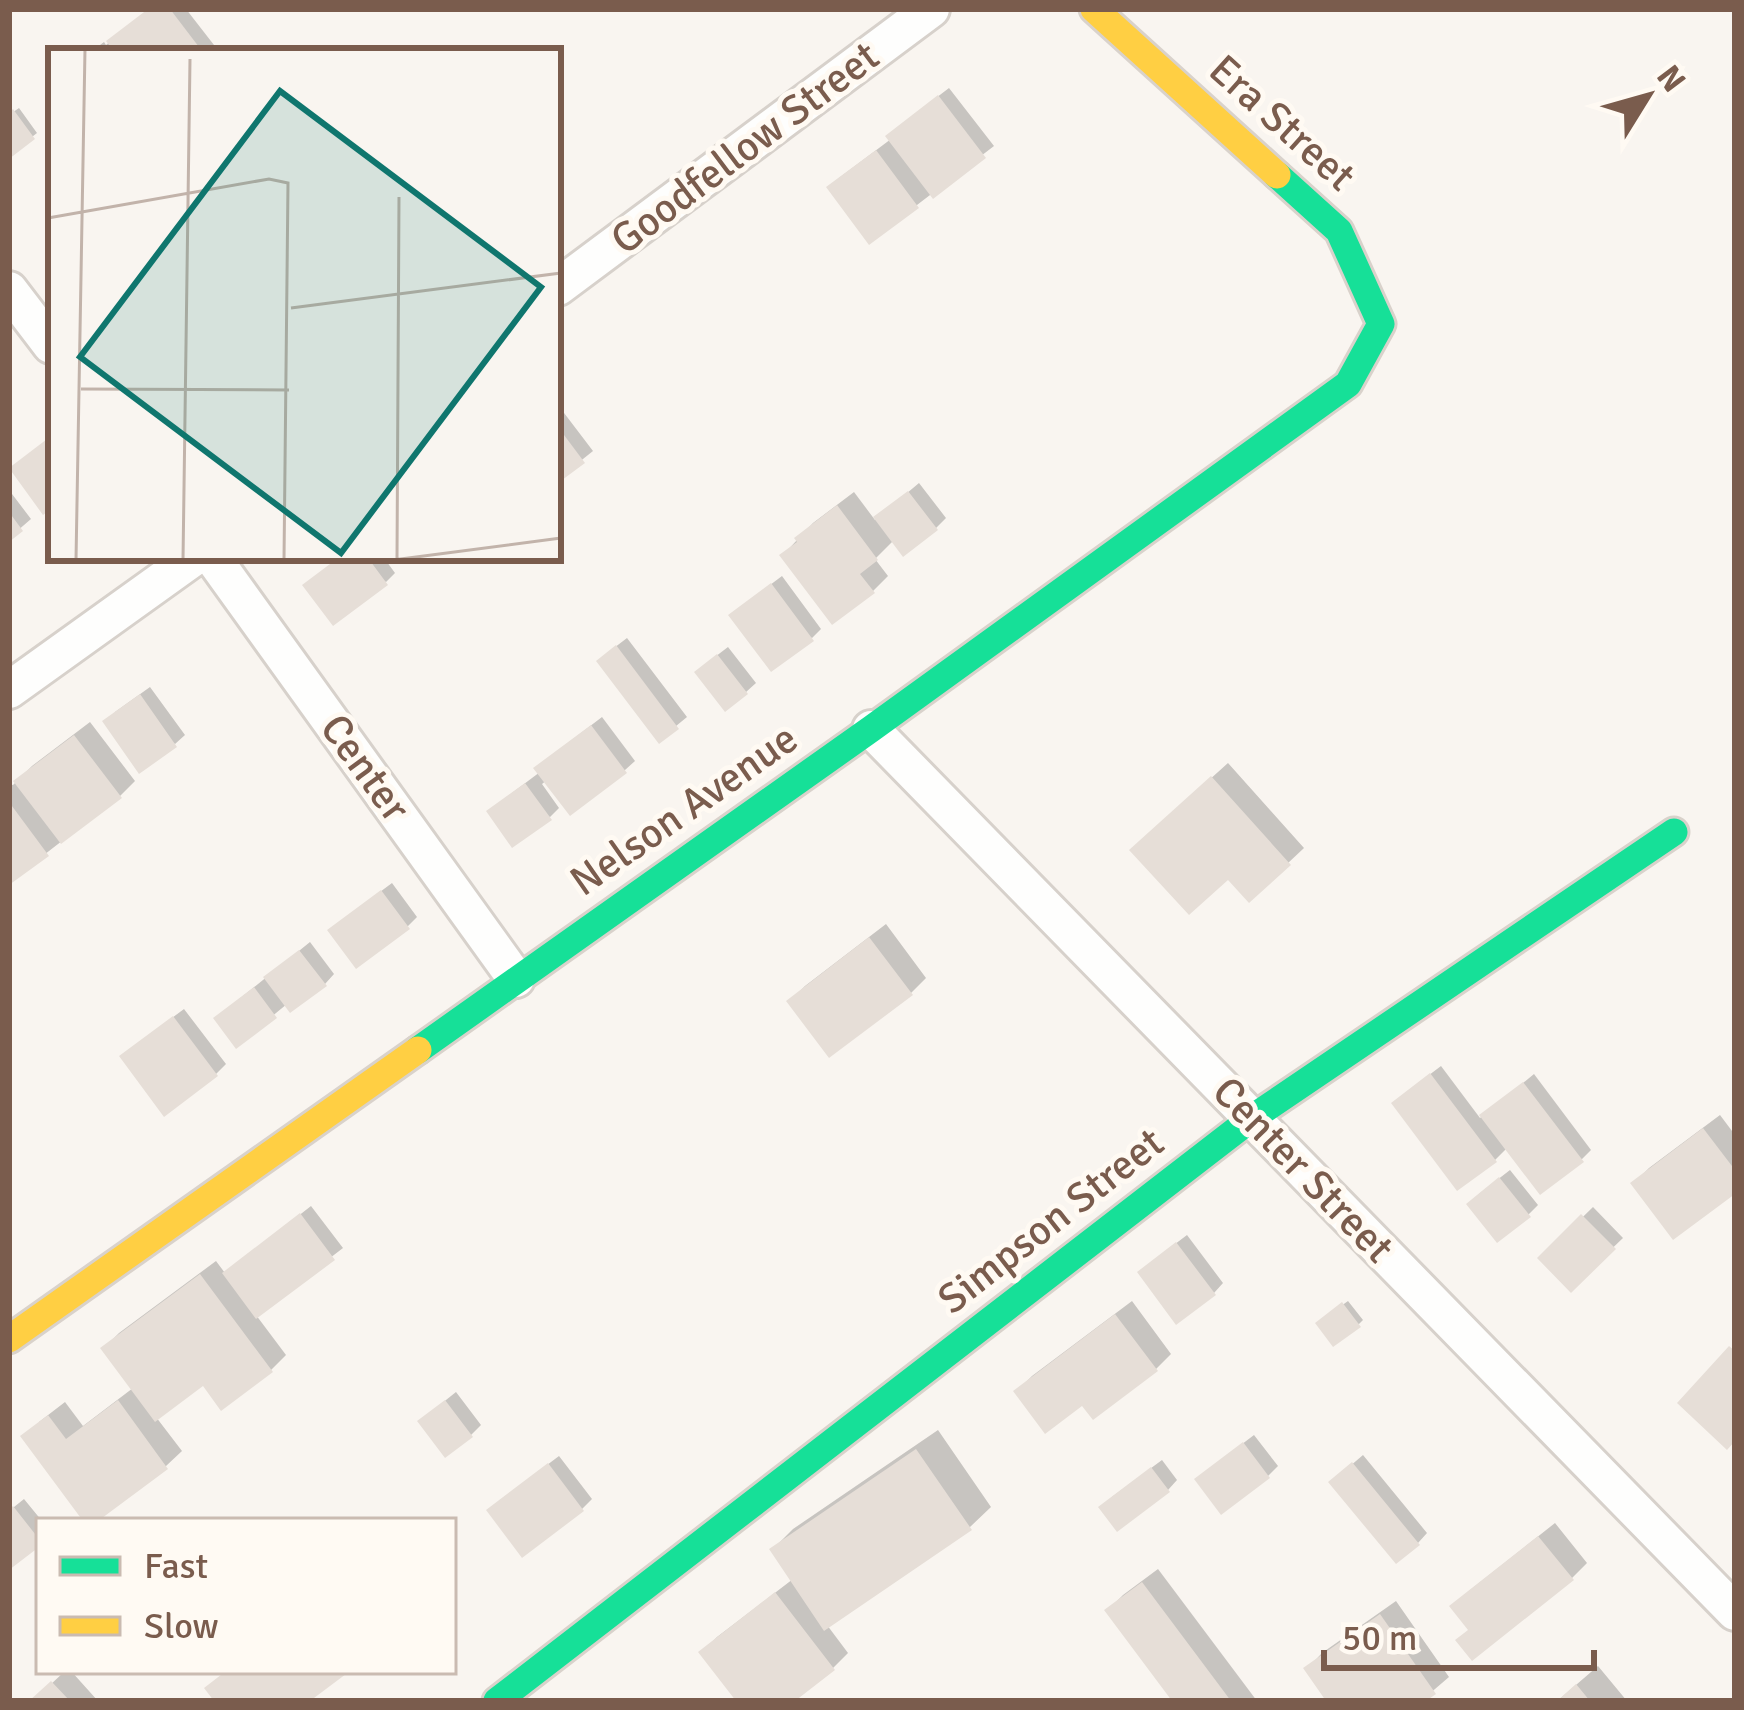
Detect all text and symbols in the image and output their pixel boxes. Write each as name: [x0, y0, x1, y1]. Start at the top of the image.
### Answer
street label: Goodfellow Street: [601, 31, 889, 265]
north arrow: [1588, 36, 1708, 156]
street label: Era Street: [1198, 44, 1366, 202]
inset map: [48, 48, 561, 561]
text: N: [1647, 57, 1694, 100]
street label: Center: [309, 705, 421, 832]
street label: Nelson Avenue: [561, 713, 807, 907]
street label: Center Street: [1202, 1067, 1404, 1273]
street label: Simpson Street: [928, 1117, 1174, 1325]
legend: [36, 1518, 456, 1674]
text: Fast: [144, 1544, 208, 1589]
scale bar: [1324, 1596, 1594, 1670]
text: Slow: [144, 1604, 219, 1649]
text: 50 m: [1342, 1616, 1418, 1661]

